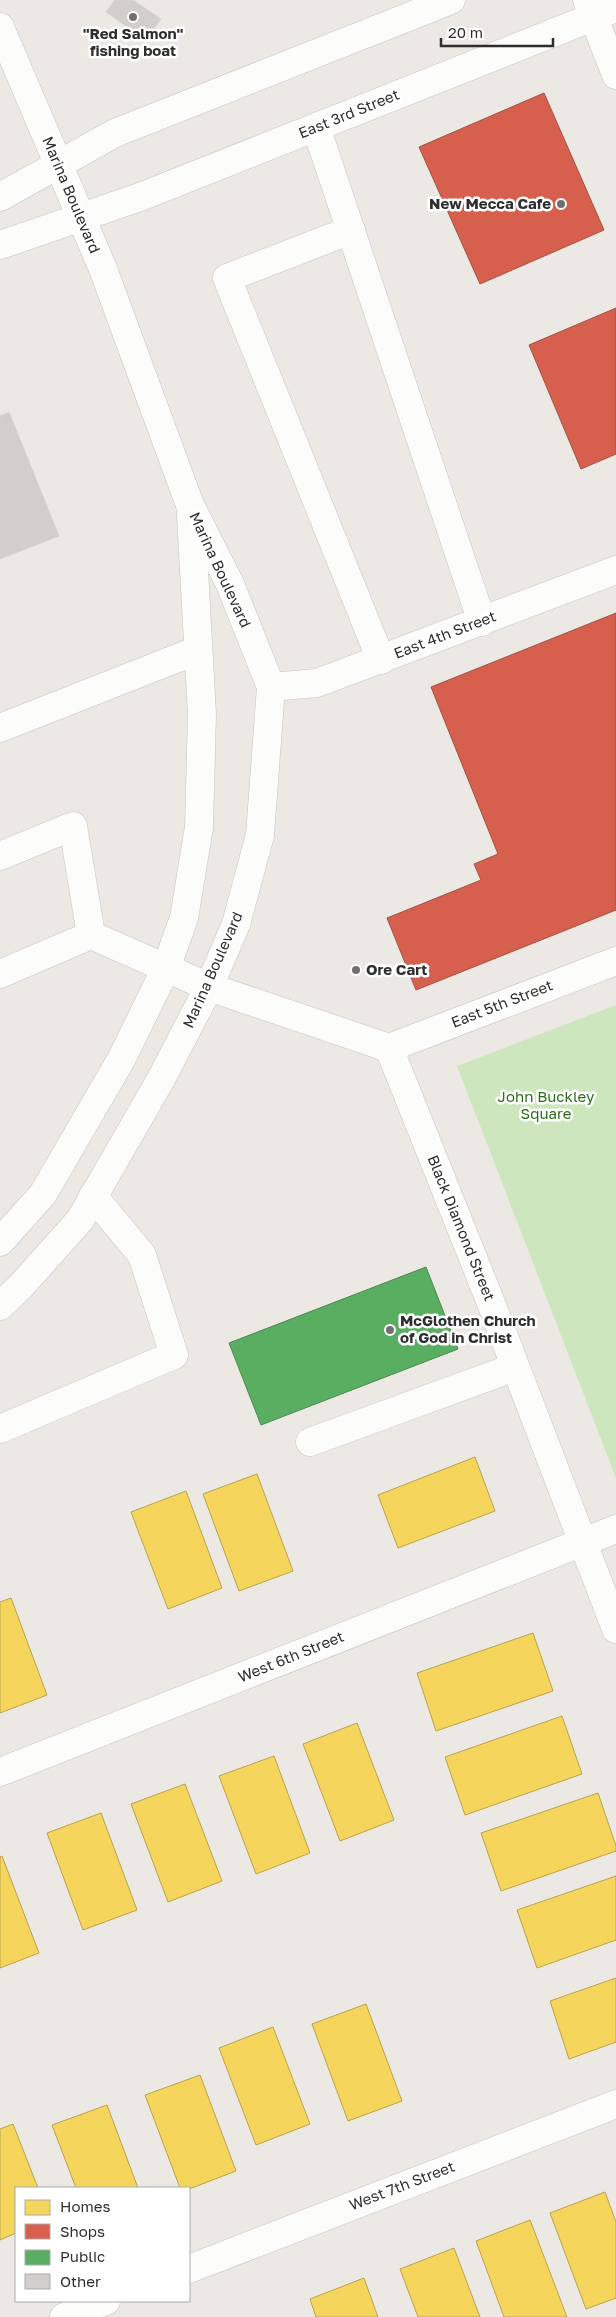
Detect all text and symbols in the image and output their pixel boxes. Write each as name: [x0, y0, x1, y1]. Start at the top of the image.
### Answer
marker: "Red Salmon" fishing boat: [127, 11, 139, 23]
scale bar: [441, 15, 554, 47]
text: 20 m: [448, 23, 483, 41]
place label: "Red Salmon" fishing boat: [83, 24, 183, 59]
street label: East 3rd Street: [296, 85, 402, 141]
street label: Marina Boulevard: [39, 133, 105, 256]
place label: New Mecca Cafe: [429, 194, 551, 212]
marker: New Mecca Cafe: [555, 198, 567, 210]
street label: Marina Boulevard: [186, 509, 256, 630]
street label: East 4th Street: [391, 606, 498, 662]
street label: Marina Boulevard: [178, 909, 246, 1030]
place label: Ore Cart: [366, 960, 427, 978]
marker: Ore Cart: [350, 964, 362, 976]
street label: East 5th Street: [448, 975, 555, 1031]
park label: John Buckley Square: [498, 1087, 595, 1122]
street label: Black Diamond Street: [424, 1152, 499, 1303]
place label: McGlothen Church of God in Christ: [400, 1311, 536, 1346]
marker: McGlothen Church of God in Christ: [384, 1324, 396, 1336]
street label: West 6th Street: [235, 1627, 346, 1686]
street label: West 7th Street: [346, 2157, 457, 2213]
legend: [15, 2187, 190, 2302]
text: Homes: [60, 2197, 110, 2215]
text: Shops: [60, 2222, 105, 2240]
text: Public: [60, 2247, 105, 2265]
text: Other: [60, 2272, 101, 2290]

